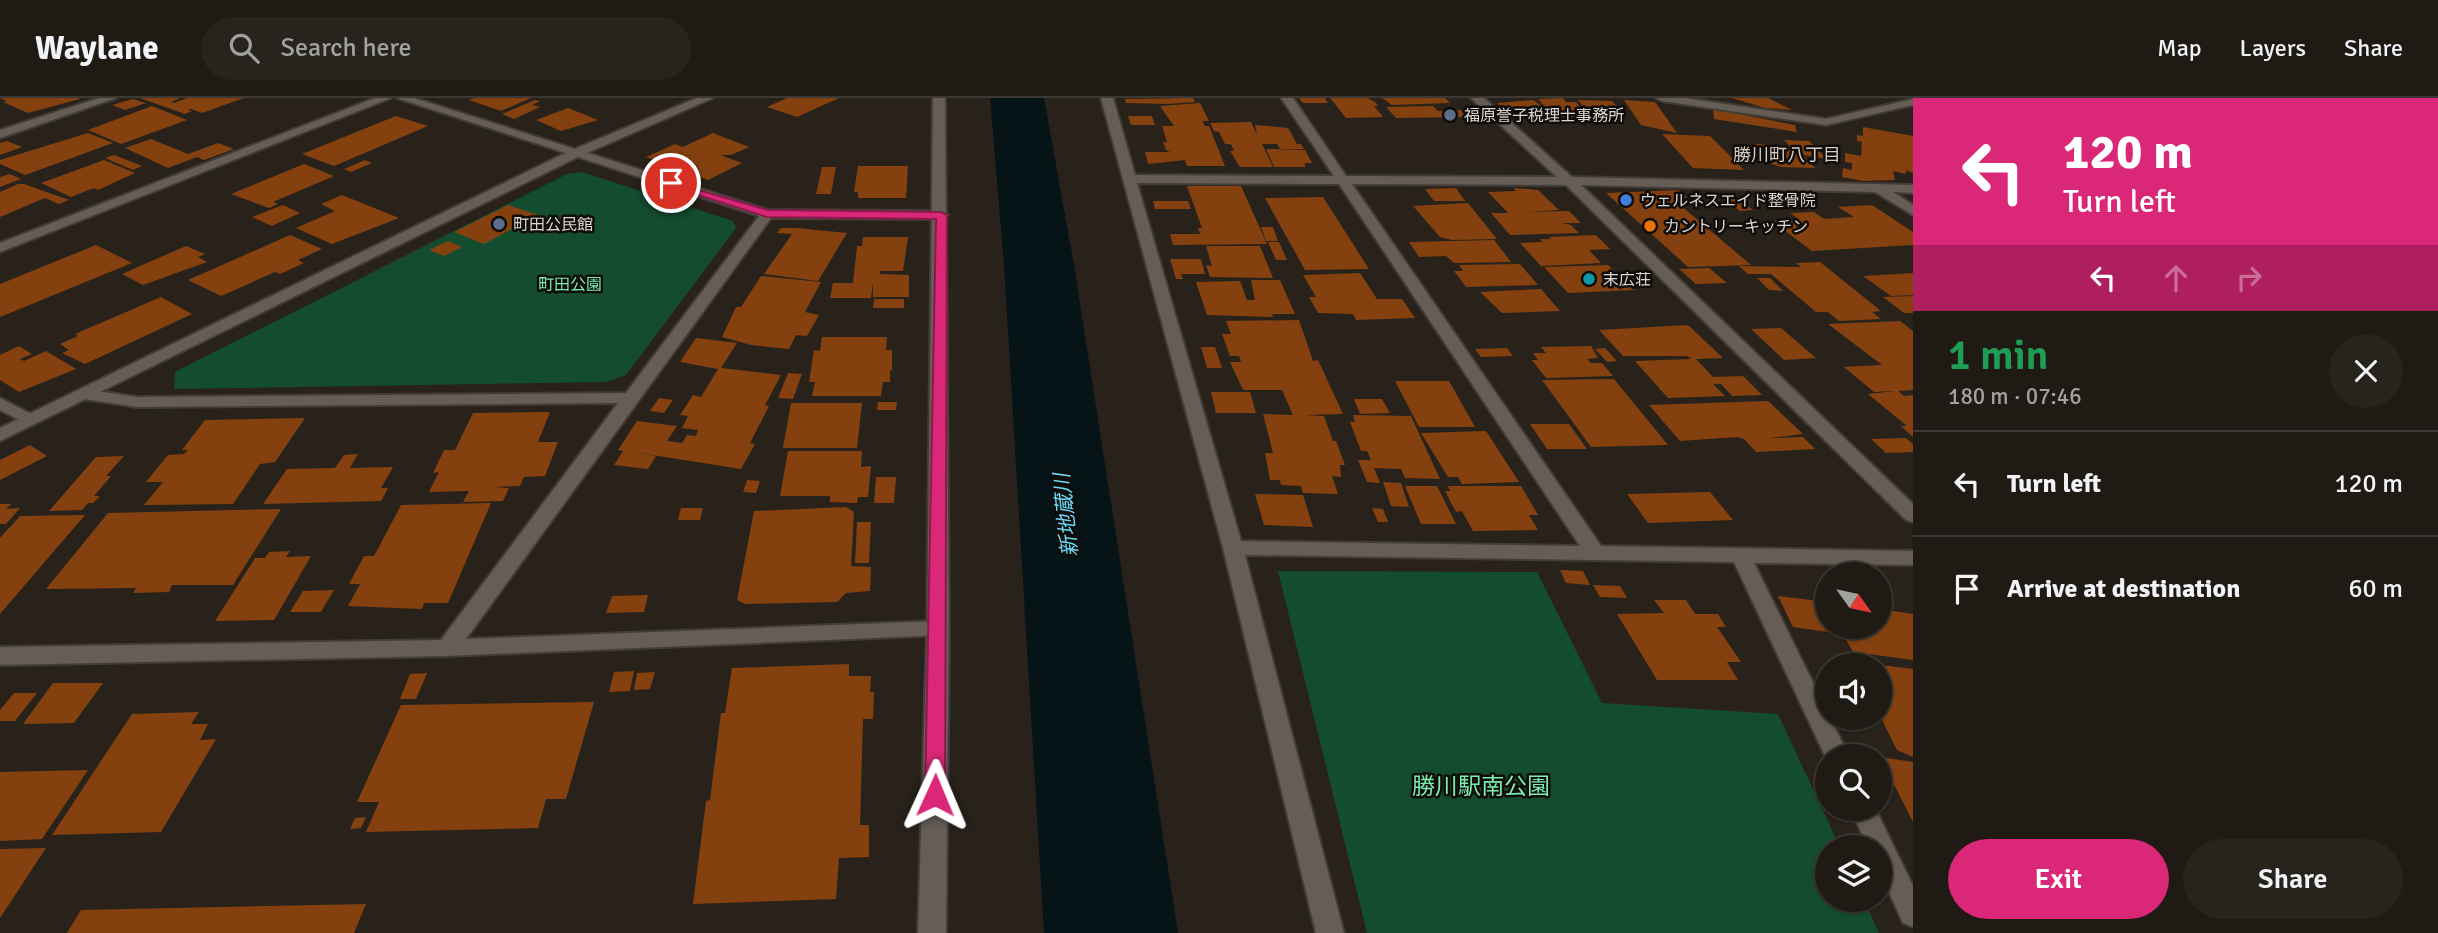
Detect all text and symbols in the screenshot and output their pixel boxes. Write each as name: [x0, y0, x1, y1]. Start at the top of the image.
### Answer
search box: [201, 17, 691, 80]
text: Waylane: [35, 28, 159, 69]
icon: search: [225, 29, 263, 67]
text: Search here: [281, 32, 412, 64]
text: Map: [2157, 33, 2202, 63]
text: Layers: [2240, 33, 2306, 63]
text: Share: [2344, 33, 2403, 63]
place label: 福原誉子税理士事務所: [1464, 106, 1624, 126]
marker: 福原誉子税理士事務所: [1442, 107, 1458, 123]
text: 120 m: [2063, 122, 2193, 182]
icon: left: [1948, 126, 2039, 217]
district label: 勝川町八丁目: [1733, 144, 1841, 166]
pin: [641, 153, 701, 213]
icon: arrive: [652, 164, 690, 202]
text: Turn left: [2063, 182, 2176, 221]
place label: ウェルネスエイド整骨院: [1640, 191, 1816, 211]
marker: ウェルネスエイド整骨院: [1618, 192, 1634, 208]
place label: 町田公民館: [513, 215, 593, 235]
marker: 町田公民館: [491, 216, 507, 232]
place label: カントリーキッチン: [1664, 217, 1808, 237]
marker: カントリーキッチン: [1642, 218, 1658, 234]
icon: left: [2084, 259, 2122, 297]
icon: ahead: [2157, 259, 2195, 297]
icon: right: [2230, 259, 2268, 297]
place label: 末広荘: [1603, 270, 1651, 290]
marker: 末広荘: [1581, 271, 1597, 287]
park label: 町田公園: [538, 275, 602, 295]
text: 1 min: [1948, 330, 2049, 381]
button: close: [2329, 334, 2403, 408]
text: 180 m · 07:46: [1948, 382, 2082, 411]
icon: left: [1948, 465, 1986, 503]
text: Turn left: [2007, 468, 2101, 500]
text: 120 m: [2334, 468, 2403, 500]
water label: 新地蔵川: [1048, 470, 1083, 558]
north arrow: [1815, 562, 1892, 639]
map controls: [1815, 562, 1892, 912]
icon: arrive: [1948, 570, 1986, 608]
text: Arrive at destination: [2007, 573, 2240, 605]
text: 60 m: [2348, 573, 2403, 605]
button: sound: [1815, 653, 1892, 730]
button: search: [1815, 744, 1892, 821]
position arrow: [898, 758, 972, 832]
park label: 勝川駅南公園: [1412, 772, 1550, 801]
button: layers: [1815, 835, 1892, 912]
button: Exit: [1948, 839, 2169, 919]
button: Share: [2183, 839, 2403, 919]

